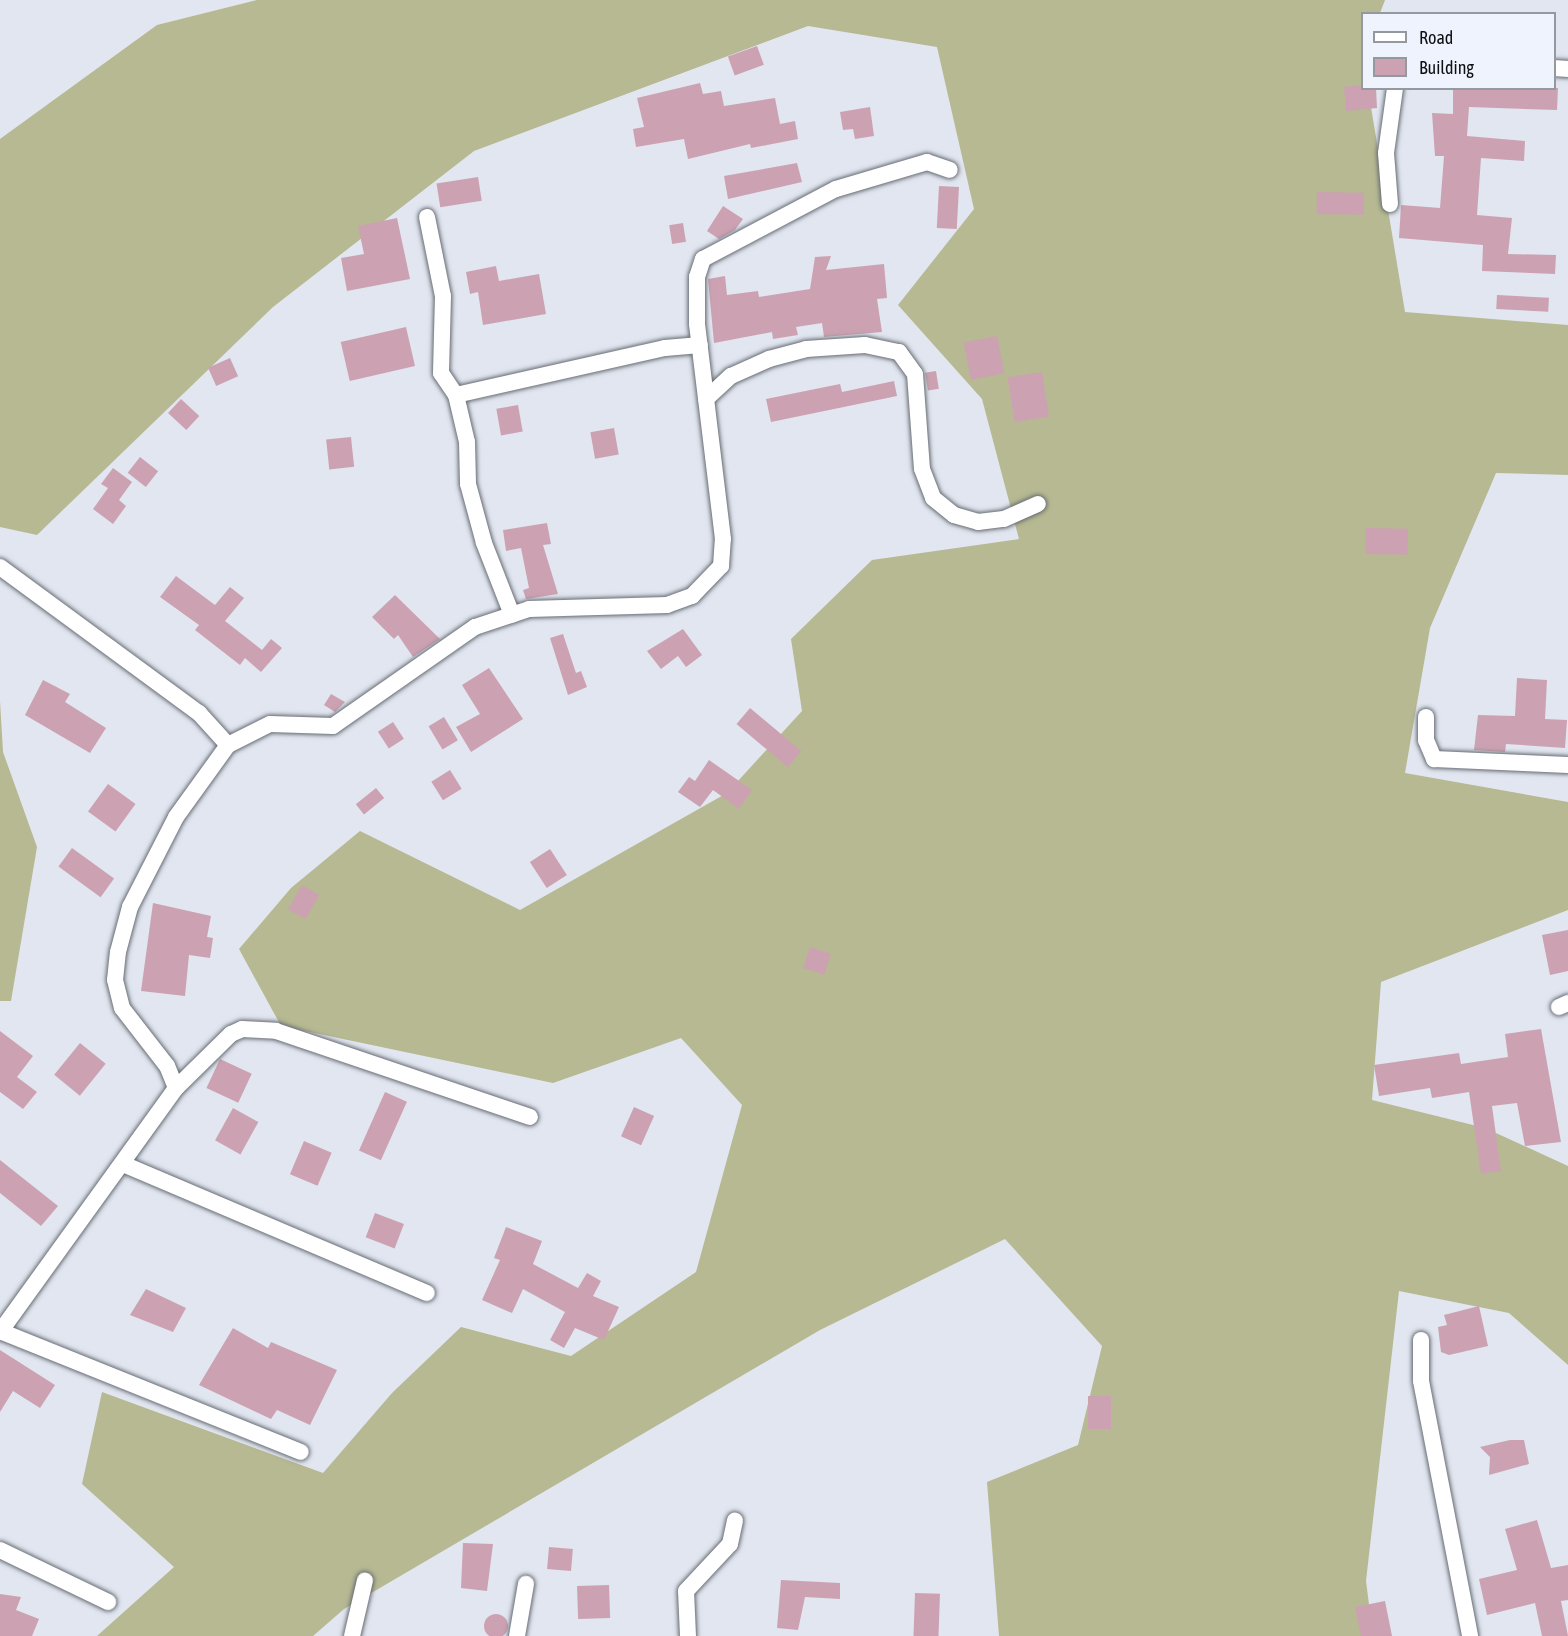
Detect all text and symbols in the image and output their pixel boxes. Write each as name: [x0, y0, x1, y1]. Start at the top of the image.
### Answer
legend: [1361, 12, 1556, 90]
text: Road: [1419, 27, 1453, 48]
text: Building: [1419, 57, 1474, 78]

